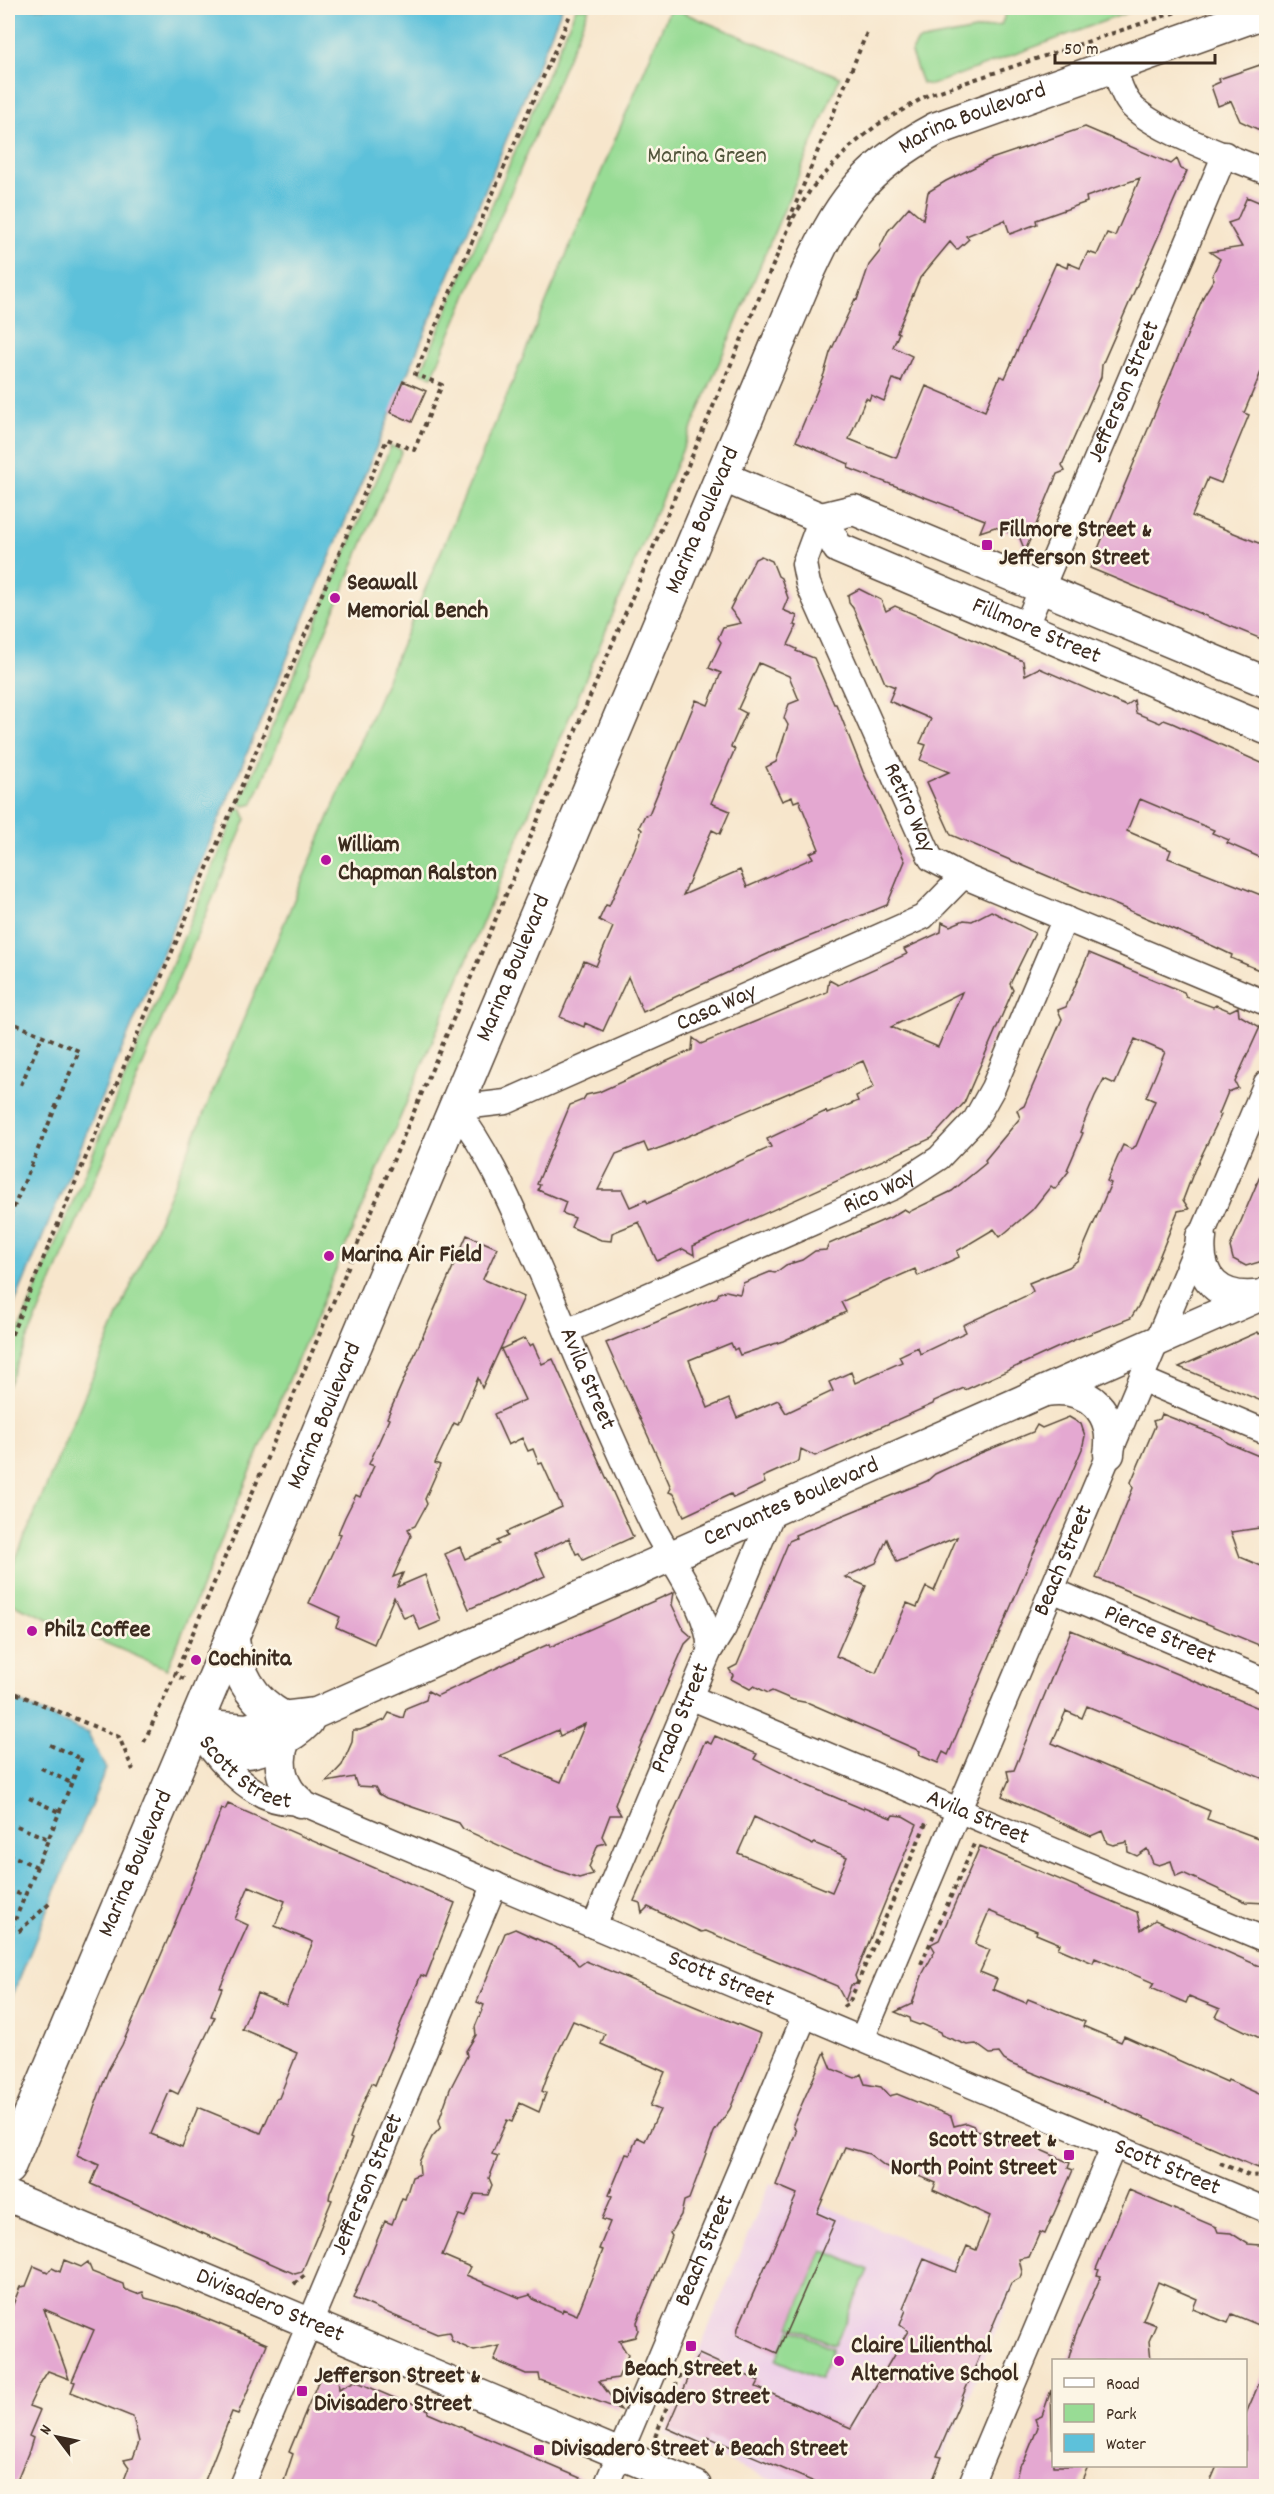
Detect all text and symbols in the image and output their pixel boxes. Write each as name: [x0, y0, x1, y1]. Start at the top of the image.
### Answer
scale bar: [1055, 27, 1216, 65]
text: 50 m: [1064, 38, 1099, 63]
street label: Marina Boulevard: [892, 74, 1051, 164]
park label: Marina Green: [647, 140, 767, 174]
street label: Jefferson Street: [1080, 316, 1170, 468]
street label: Marina Boulevard: [657, 442, 749, 599]
place label: Fillmore Street & Jefferson Street: [999, 514, 1152, 576]
marker: Fillmore Street & Jefferson Street: [980, 538, 994, 552]
place label: Seawall Memorial Bench: [347, 567, 488, 629]
street label: Fillmore Street: [966, 589, 1106, 674]
marker: Seawall Memorial Bench: [328, 591, 342, 605]
street label: Retiro Way: [873, 758, 944, 860]
place label: William Chapman Ralston: [338, 829, 497, 891]
marker: William Chapman Ralston: [319, 853, 333, 867]
street label: Marina Boulevard: [468, 890, 560, 1047]
street label: Casa Way: [671, 975, 764, 1041]
street label: Rico Way: [838, 1160, 924, 1224]
place label: Marina Air Field: [341, 1239, 482, 1273]
marker: Marina Air Field: [322, 1249, 336, 1263]
street label: Avila Street: [550, 1323, 624, 1436]
street label: Marina Boulevard: [279, 1337, 371, 1495]
street label: Cervantes Boulevard: [698, 1449, 885, 1557]
street label: Beach Street: [1025, 1500, 1103, 1622]
street label: Pierce Street: [1098, 1597, 1221, 1675]
place label: Philz Coffee: [44, 1614, 151, 1648]
marker: Philz Coffee: [25, 1624, 39, 1638]
place label: Cochinita: [208, 1643, 292, 1677]
marker: Cochinita: [189, 1653, 203, 1667]
street label: Prado Street: [643, 1658, 719, 1779]
street label: Scott Street: [189, 1729, 293, 1820]
street label: Avila Street: [921, 1782, 1034, 1855]
street label: Marina Boulevard: [90, 1785, 182, 1943]
street label: Scott Street: [662, 1942, 779, 2017]
street label: Jefferson Street: [323, 2109, 413, 2261]
place label: Scott Street & North Point Street: [890, 2124, 1057, 2186]
street label: Scott Street: [1108, 2131, 1225, 2206]
marker: Scott Street & North Point Street: [1062, 2148, 1076, 2162]
street label: Beach Street: [667, 2190, 744, 2312]
street label: Divisadero Street: [190, 2260, 349, 2353]
place label: Claire Lilienthal Alternative School: [851, 2330, 1018, 2392]
marker: Beach Street & Divisadero Street: [684, 2339, 698, 2353]
place label: Beach Street & Divisadero Street: [612, 2353, 770, 2415]
marker: Claire Lilienthal Alternative School: [832, 2354, 846, 2368]
legend: [1052, 2359, 1247, 2467]
place label: Jefferson Street & Divisadero Street: [314, 2360, 481, 2422]
text: Road: [1106, 2373, 1140, 2398]
marker: Jefferson Street & Divisadero Street: [295, 2384, 309, 2398]
text: Park: [1106, 2403, 1137, 2428]
north arrow: [27, 2407, 87, 2467]
text: N: [35, 2421, 58, 2440]
place label: Divisadero Street & Beach Street: [551, 2433, 848, 2467]
text: Water: [1106, 2433, 1146, 2458]
marker: Divisadero Street & Beach Street: [532, 2443, 546, 2457]

